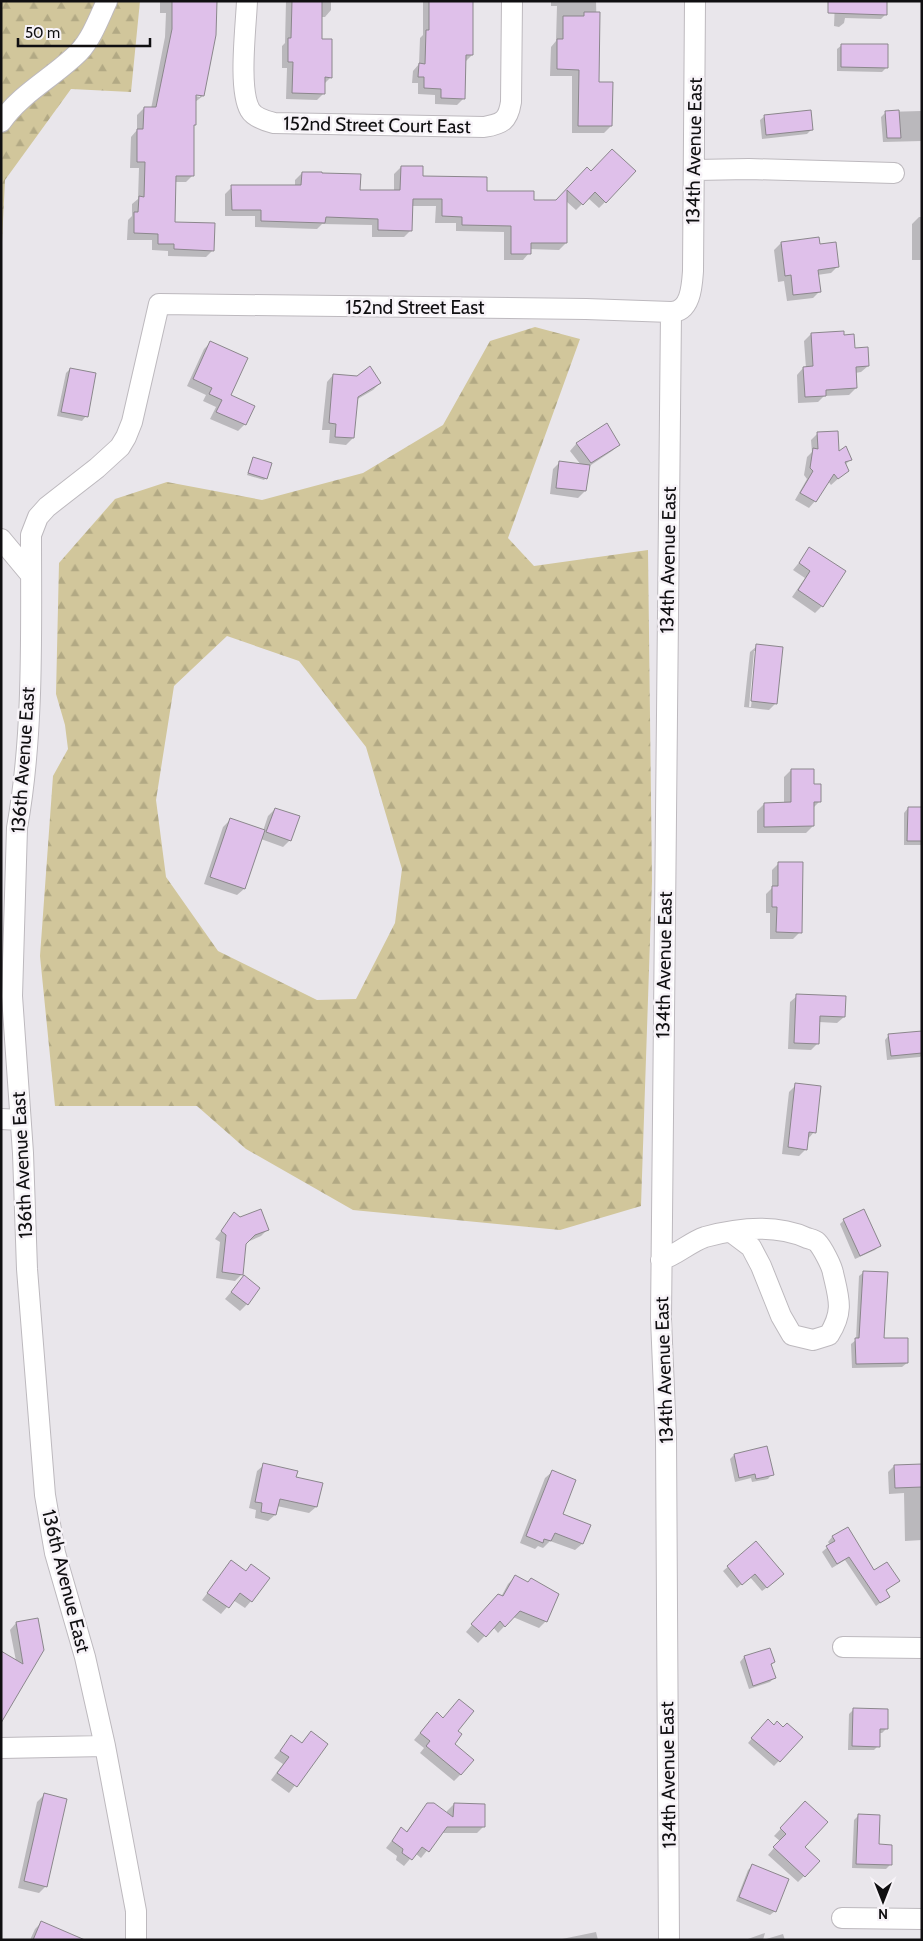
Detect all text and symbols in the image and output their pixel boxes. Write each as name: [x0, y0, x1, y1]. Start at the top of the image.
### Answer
scale bar: [18, 15, 150, 47]
text: 50 m: [25, 24, 60, 42]
street label: 134th Avenue East: [681, 77, 707, 225]
street label: 152nd Street Court East: [283, 112, 471, 138]
street label: 152nd Street East: [346, 296, 485, 319]
street label: 134th Avenue East: [655, 486, 681, 634]
street label: 136th Avenue East: [6, 685, 40, 834]
street label: 134th Avenue East: [651, 891, 677, 1039]
street label: 136th Avenue East: [7, 1091, 37, 1239]
street label: 134th Avenue East: [650, 1296, 678, 1444]
street label: 136th Avenue East: [37, 1507, 95, 1656]
street label: 134th Avenue East: [655, 1701, 681, 1849]
north arrow: [858, 1876, 908, 1926]
text: N: [878, 1905, 888, 1923]

